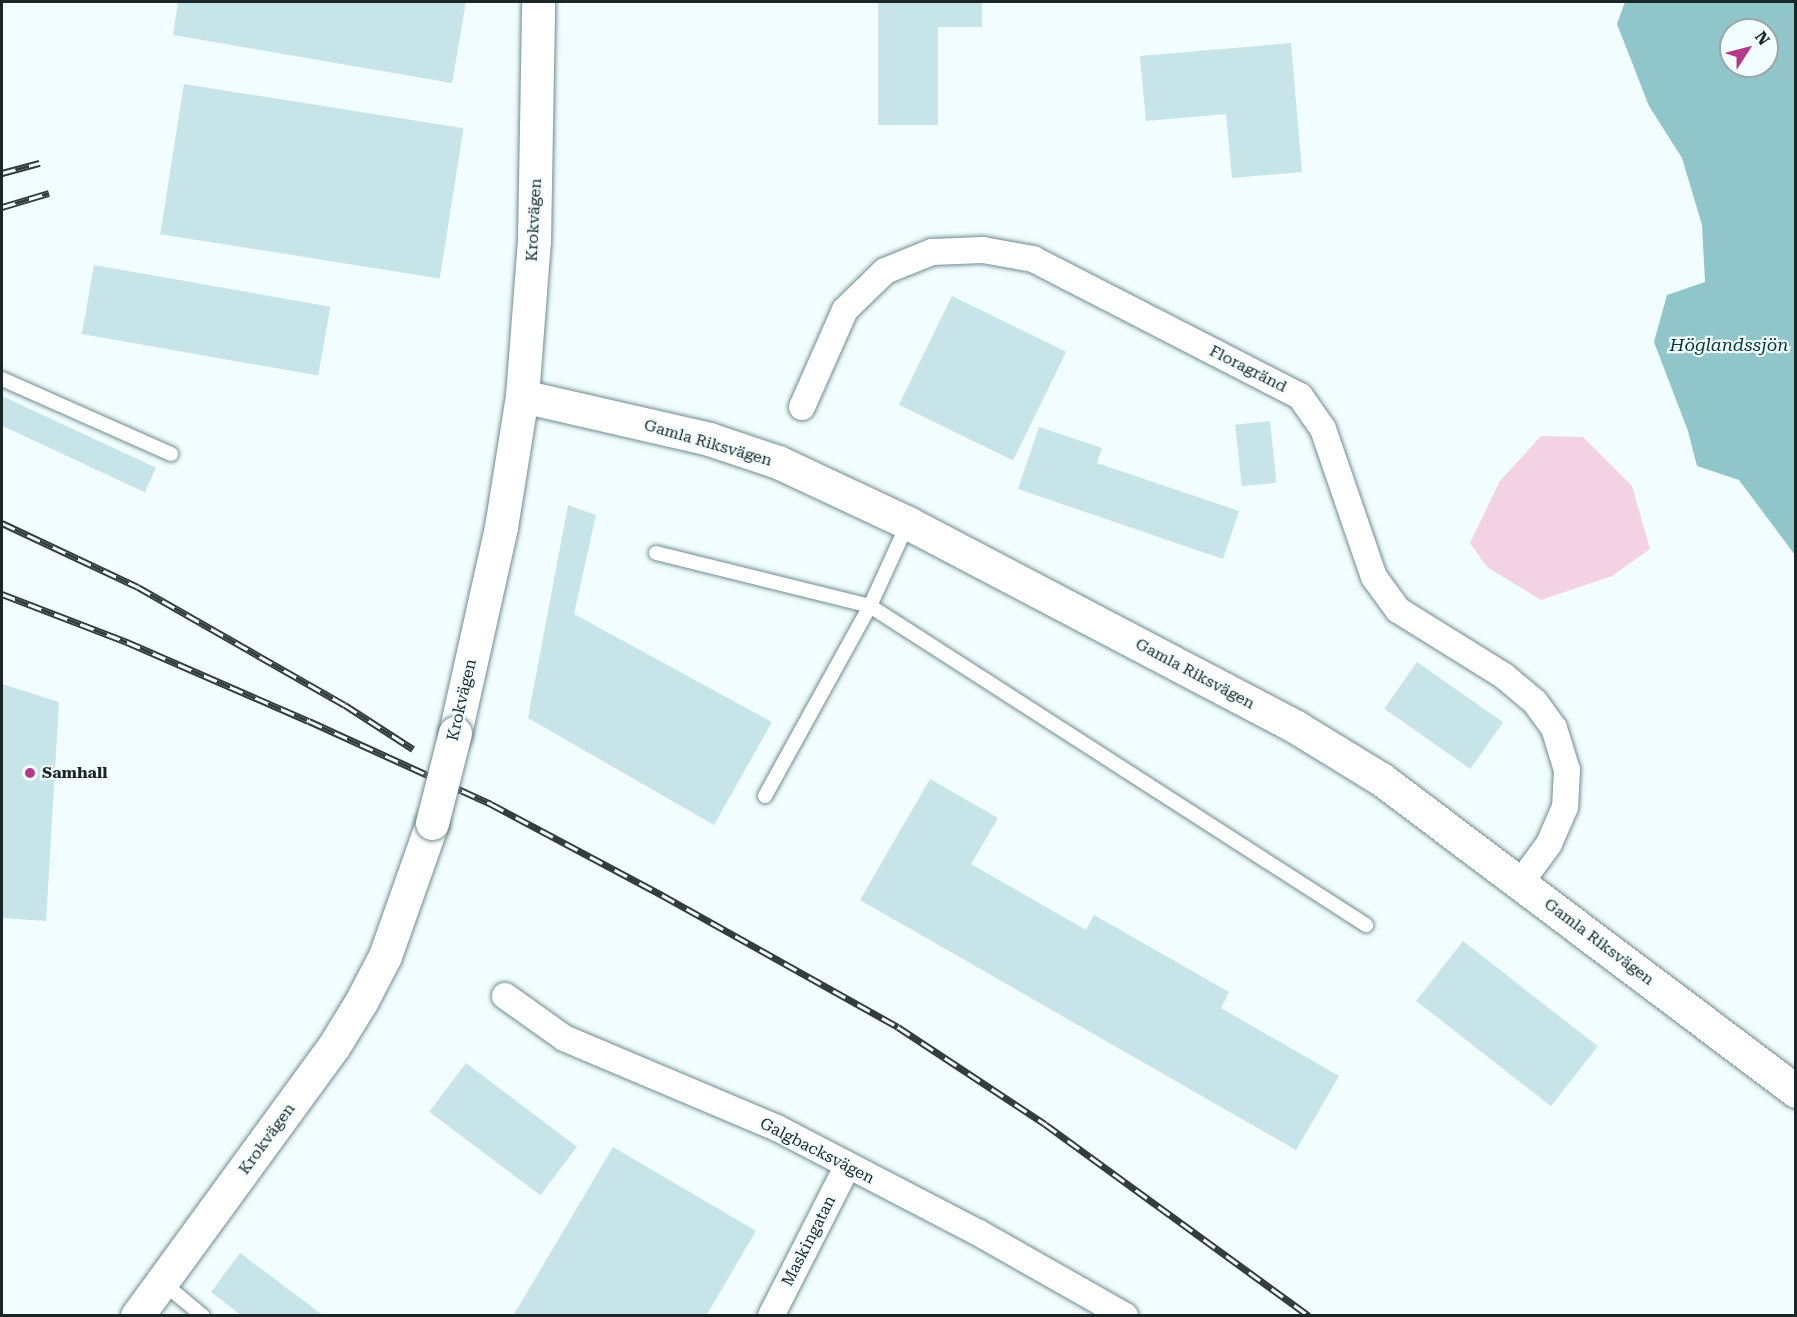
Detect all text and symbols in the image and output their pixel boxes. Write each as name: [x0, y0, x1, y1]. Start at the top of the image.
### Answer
north arrow: [1719, 18, 1779, 78]
text: N: [1751, 28, 1774, 49]
street label: Krokvägen: [522, 178, 546, 262]
water label: Höglandssjön: [1670, 334, 1788, 356]
street label: Floragränd: [1206, 341, 1290, 397]
street label: Gamla Riksvägen: [642, 416, 774, 470]
street label: Gamla Riksvägen: [1132, 634, 1258, 714]
street label: Krokvägen: [443, 657, 481, 743]
place label: Samhall: [42, 763, 107, 783]
marker: Samhall: [23, 766, 37, 780]
street label: Gamla Riksvägen: [1540, 894, 1658, 990]
street label: Krokvägen: [235, 1100, 299, 1178]
street label: Galgbacksvägen: [757, 1114, 877, 1188]
street label: Maskingatan: [778, 1192, 840, 1290]

